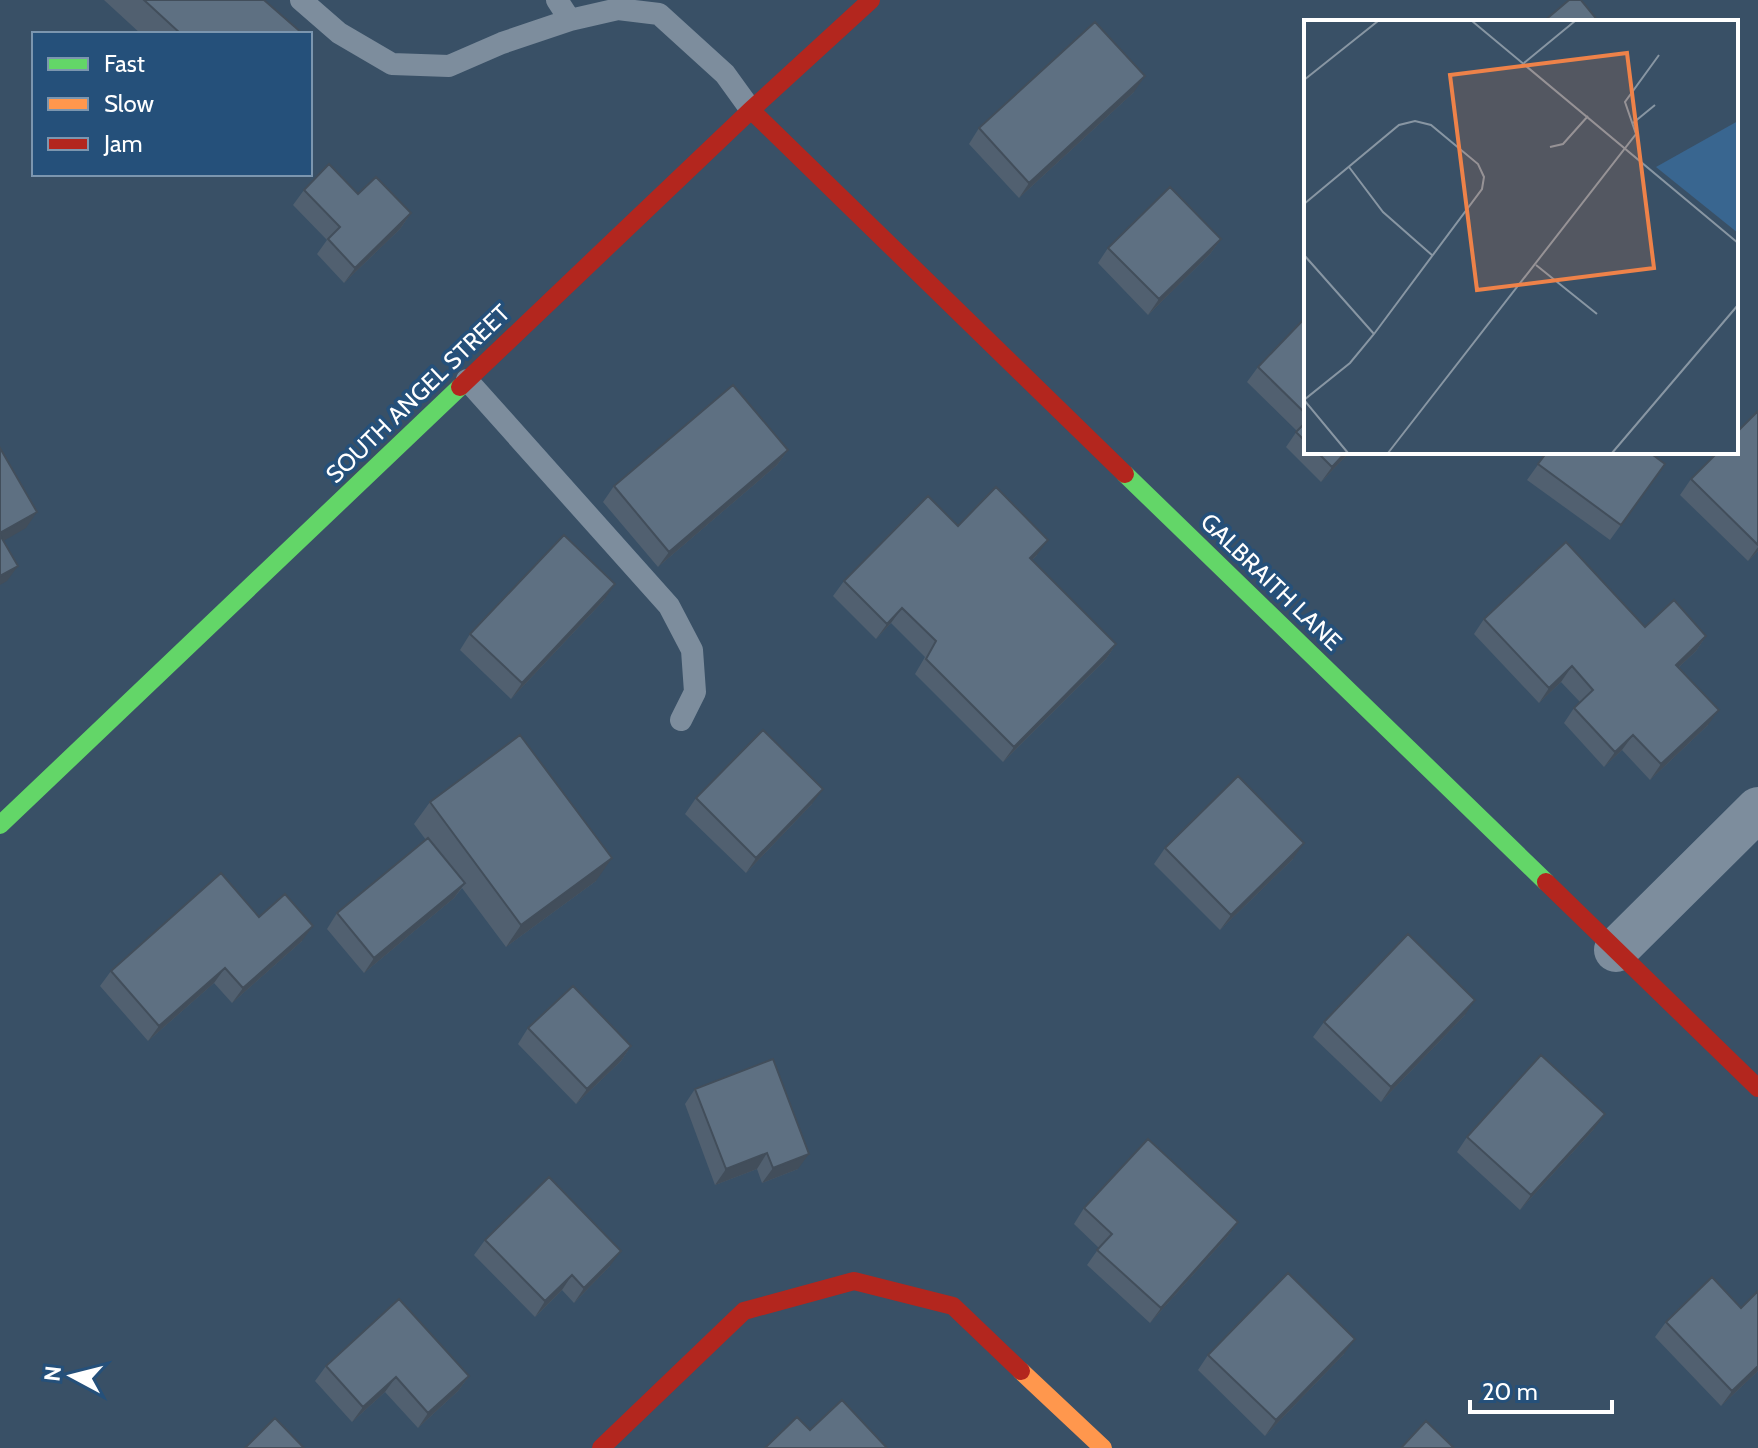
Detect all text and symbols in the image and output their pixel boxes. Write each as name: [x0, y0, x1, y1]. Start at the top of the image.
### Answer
inset map: [1304, 20, 1738, 454]
legend: [32, 32, 312, 176]
text: Fast: [104, 49, 145, 78]
text: Slow: [104, 89, 154, 118]
text: Jam: [103, 129, 142, 158]
street label: SOUTH ANGEL STREET: [320, 298, 516, 489]
street label: GALBRAITH LANE: [1195, 507, 1348, 656]
north arrow: [32, 1336, 112, 1416]
text: N: [38, 1364, 67, 1383]
scale bar: [1470, 1364, 1612, 1414]
text: 20 m: [1482, 1377, 1538, 1406]

